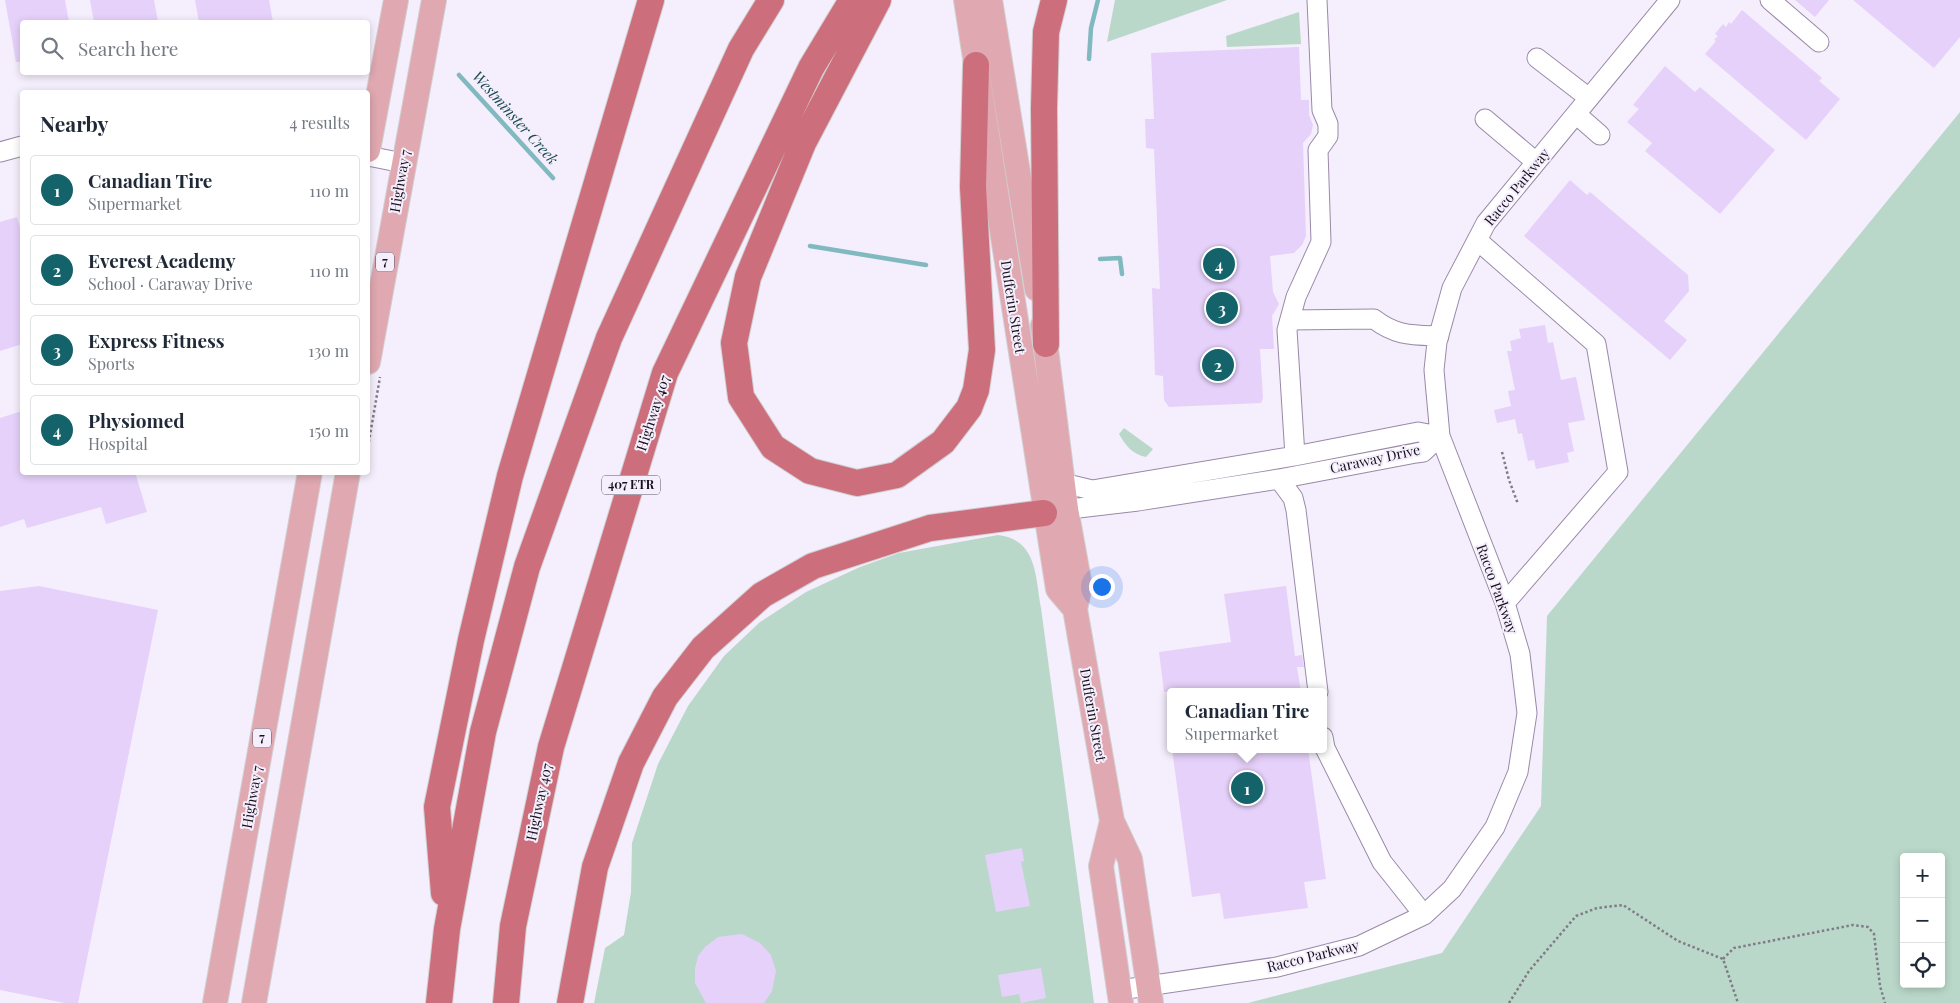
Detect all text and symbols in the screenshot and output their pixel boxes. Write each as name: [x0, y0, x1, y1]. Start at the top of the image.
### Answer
search box: [20, 20, 370, 75]
icon: search: [38, 34, 66, 62]
text: Search here: [78, 35, 178, 61]
water label: Westminster Creek: [468, 66, 563, 169]
text: Nearby: [40, 109, 109, 137]
text: 4 results: [289, 112, 350, 133]
street label: Racco Parkway: [1480, 144, 1554, 229]
street label: Highway 7: [385, 148, 414, 214]
text: Canadian Tire: [88, 167, 212, 193]
text: 1: [54, 180, 60, 201]
text: 110 m: [309, 180, 349, 201]
text: Supermarket: [88, 193, 182, 214]
pin: 4: [1203, 245, 1235, 283]
text: Everest Academy: [88, 247, 236, 273]
road number: 7: [376, 252, 394, 272]
street label: Dufferin Street: [997, 259, 1030, 356]
text: 2: [53, 260, 61, 281]
text: 110 m: [309, 260, 349, 281]
text: School · Caraway Drive: [88, 273, 253, 294]
pin: 3: [1206, 289, 1238, 327]
text: Express Fitness: [88, 327, 225, 353]
text: 3: [53, 340, 61, 361]
text: 130 m: [308, 340, 349, 361]
pin: 2: [1202, 346, 1234, 384]
text: Sports: [88, 353, 135, 374]
street label: Highway 407: [631, 372, 674, 453]
text: Physiomed: [88, 407, 185, 433]
text: 4: [53, 420, 61, 441]
text: 150 m: [309, 420, 349, 441]
text: Hospital: [88, 433, 148, 454]
street label: Caraway Drive: [1328, 440, 1422, 477]
road number: 407 ETR: [602, 476, 660, 494]
street label: Racco Parkway: [1472, 541, 1523, 636]
your location: [1089, 574, 1115, 600]
street label: Dufferin Street: [1076, 667, 1111, 764]
popup: [1167, 688, 1327, 753]
text: Canadian Tire: [1185, 697, 1309, 723]
text: Supermarket: [1185, 723, 1278, 744]
road number: 7: [253, 728, 271, 748]
street label: Highway 407: [521, 761, 556, 842]
street label: Highway 7: [237, 764, 266, 830]
pin: 1: [1231, 769, 1263, 807]
map controls: [1900, 853, 1945, 988]
button: +: [1900, 853, 1945, 898]
button: −: [1900, 898, 1945, 943]
street label: Racco Parkway: [1265, 935, 1361, 976]
button: locate: [1900, 943, 1945, 988]

